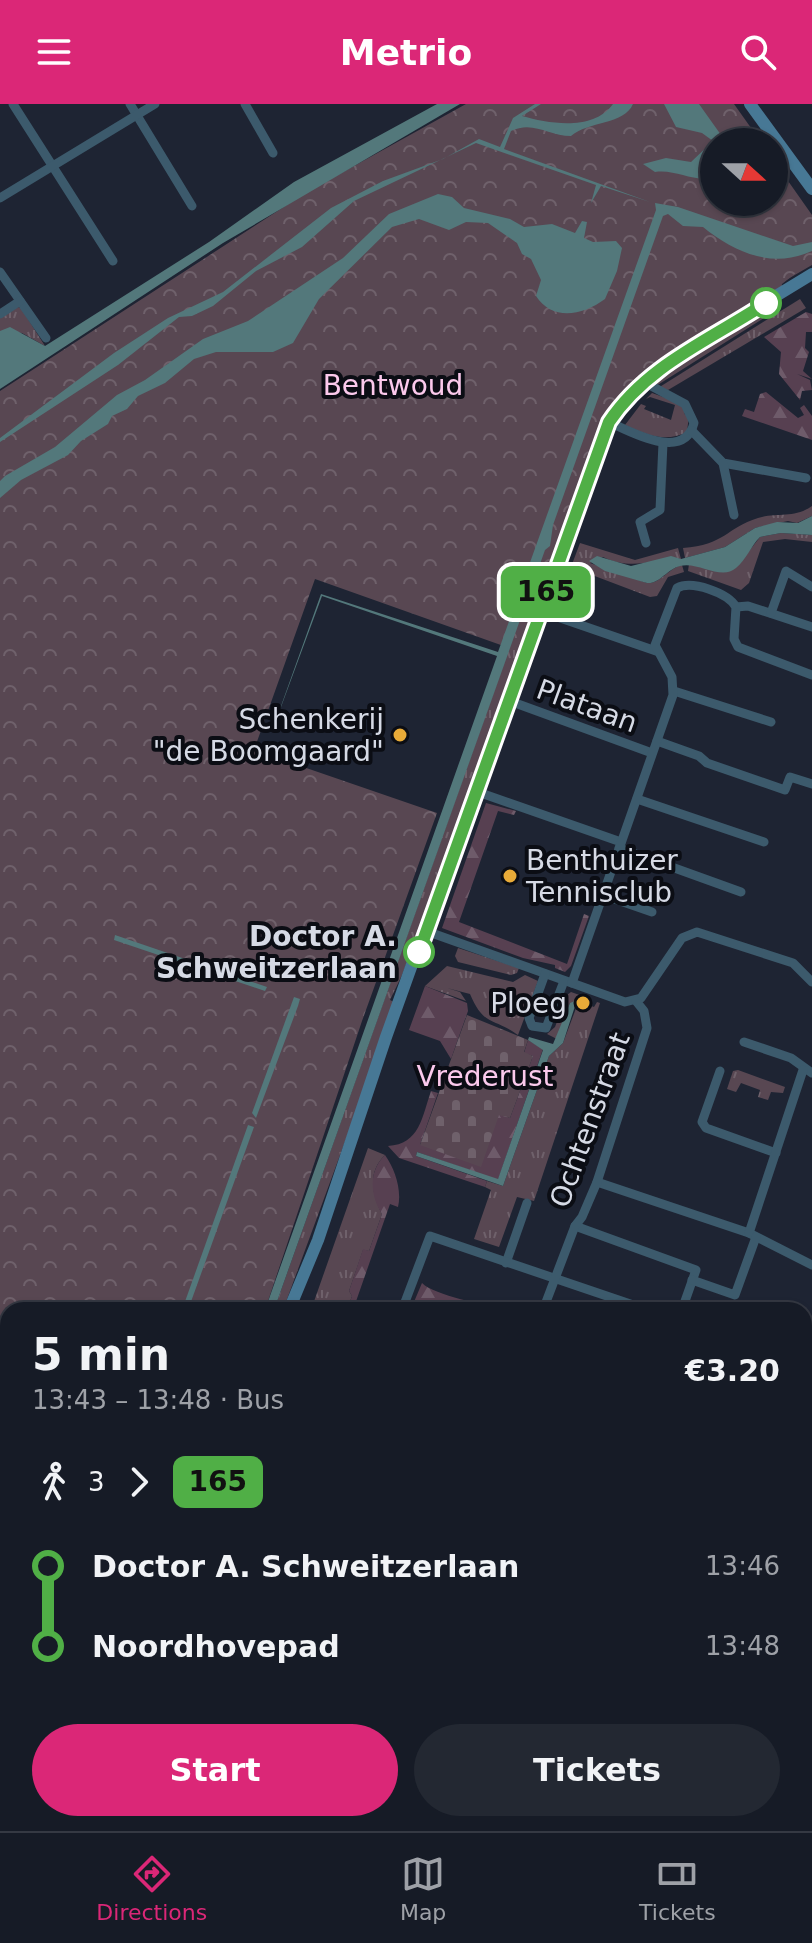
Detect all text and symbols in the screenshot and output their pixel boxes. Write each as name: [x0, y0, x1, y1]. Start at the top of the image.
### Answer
icon: menu: [32, 30, 76, 74]
icon: search: [736, 30, 780, 74]
text: Metrio: [340, 32, 472, 73]
north arrow: [700, 128, 788, 216]
map controls: [700, 128, 788, 216]
unlabelled marker: [751, 288, 781, 318]
park label: Bentwoud: [323, 369, 463, 402]
line badge: 165: [500, 566, 592, 618]
text: 165: [517, 575, 575, 608]
street label: Plataan: [532, 673, 642, 739]
place label: Schenkerij "de Boomgaard": [153, 703, 384, 768]
marker: Schenkerij "de Boomgaard": [391, 726, 409, 744]
place label: Benthuizer Tennisclub: [525, 844, 678, 909]
marker: Benthuizer Tennisclub: [501, 867, 519, 885]
place label: Doctor A. Schweitzerlaan: [156, 920, 397, 985]
marker: Doctor A. Schweitzerlaan: [404, 937, 434, 967]
place label: Ploeg: [490, 987, 567, 1020]
marker: Ploeg: [574, 994, 592, 1012]
street label: Ochtenstraat: [543, 1028, 637, 1212]
park label: Vrederust: [416, 1060, 554, 1093]
text: 5 min: [32, 1329, 170, 1380]
text: €3.20: [685, 1353, 780, 1388]
text: 13:43 – 13:48 · Bus: [32, 1385, 284, 1415]
icon: walk: [32, 1460, 76, 1504]
icon: forward: [117, 1460, 161, 1504]
text: 165: [189, 1465, 247, 1498]
text: 3: [88, 1467, 105, 1497]
text: Doctor A. Schweitzerlaan: [92, 1549, 519, 1584]
text: 13:46: [705, 1551, 780, 1581]
text: Noordhovepad: [92, 1629, 340, 1664]
text: 13:48: [705, 1631, 780, 1661]
button: Start: [32, 1724, 398, 1816]
button: Tickets: [414, 1724, 780, 1816]
tab: Directions: [96, 1852, 207, 1925]
tab: Map: [400, 1852, 446, 1925]
tab: Tickets: [639, 1852, 716, 1925]

